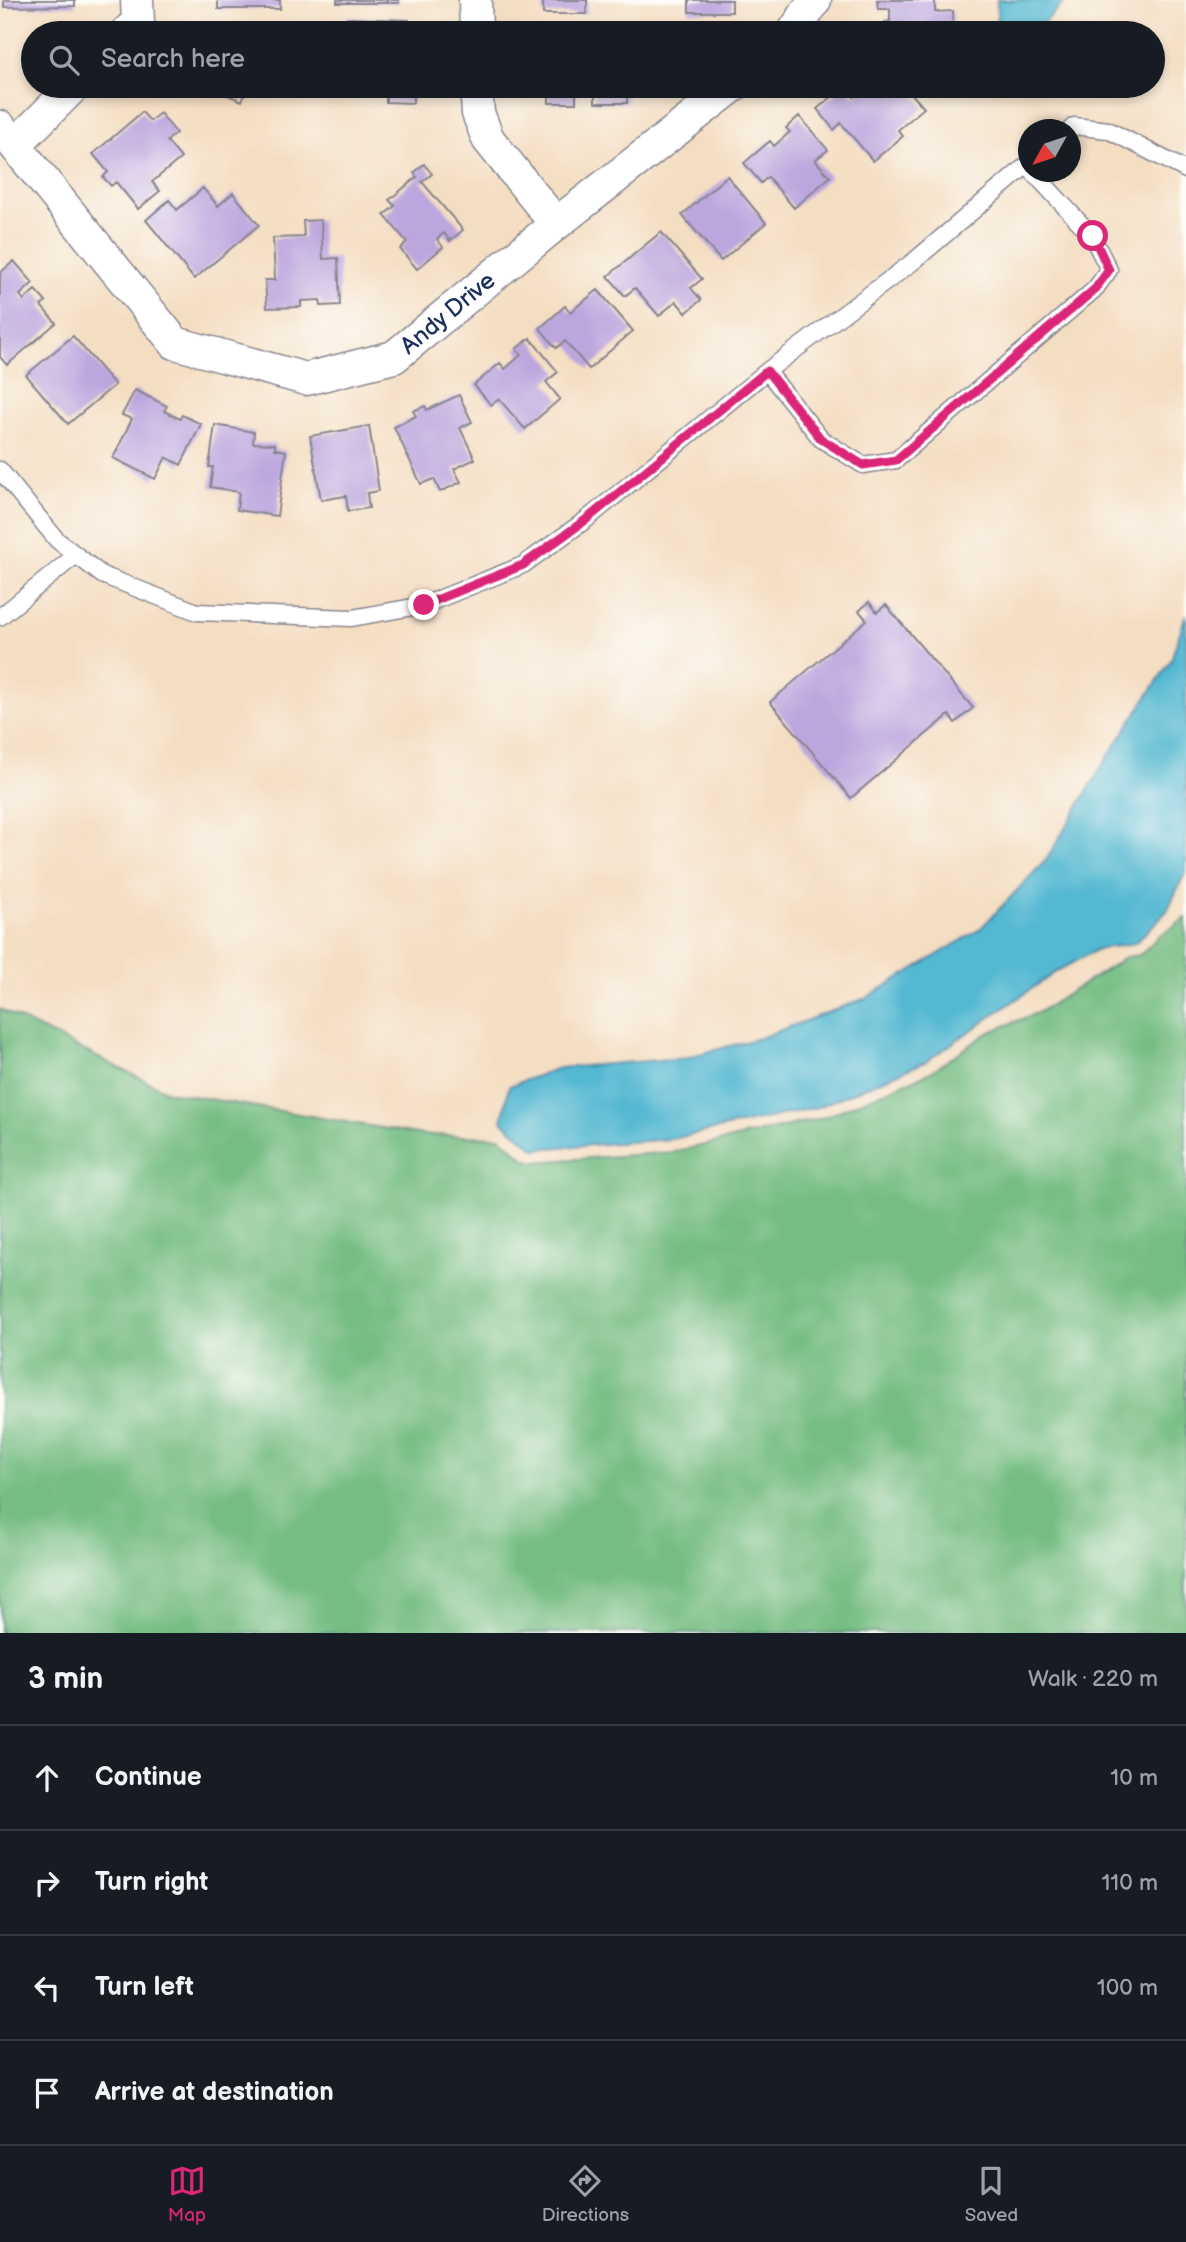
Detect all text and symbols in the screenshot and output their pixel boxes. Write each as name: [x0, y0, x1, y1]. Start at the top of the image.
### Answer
search box: [21, 21, 1165, 98]
icon: search: [45, 41, 83, 79]
text: Search here: [101, 44, 245, 75]
north arrow: [1018, 119, 1081, 182]
route start: [1077, 220, 1108, 251]
street label: Andy Drive: [395, 266, 501, 361]
route end: [408, 589, 439, 620]
text: 3 min: [28, 1661, 103, 1697]
text: Walk · 220 m: [1028, 1665, 1158, 1693]
icon: ahead: [28, 1759, 66, 1797]
text: Continue: [95, 1762, 202, 1793]
text: 10 m: [1110, 1764, 1158, 1792]
icon: right: [28, 1864, 66, 1902]
text: Turn right: [95, 1867, 208, 1898]
text: 110 m: [1101, 1869, 1158, 1897]
icon: left: [28, 1969, 66, 2007]
text: Turn left: [95, 1972, 194, 2003]
text: 100 m: [1097, 1974, 1158, 2002]
icon: arrive: [28, 2074, 66, 2112]
text: Arrive at destination: [95, 2077, 334, 2108]
tab: Map: [168, 2162, 206, 2227]
tab: Directions: [542, 2162, 629, 2227]
tab: Saved: [965, 2162, 1018, 2227]

